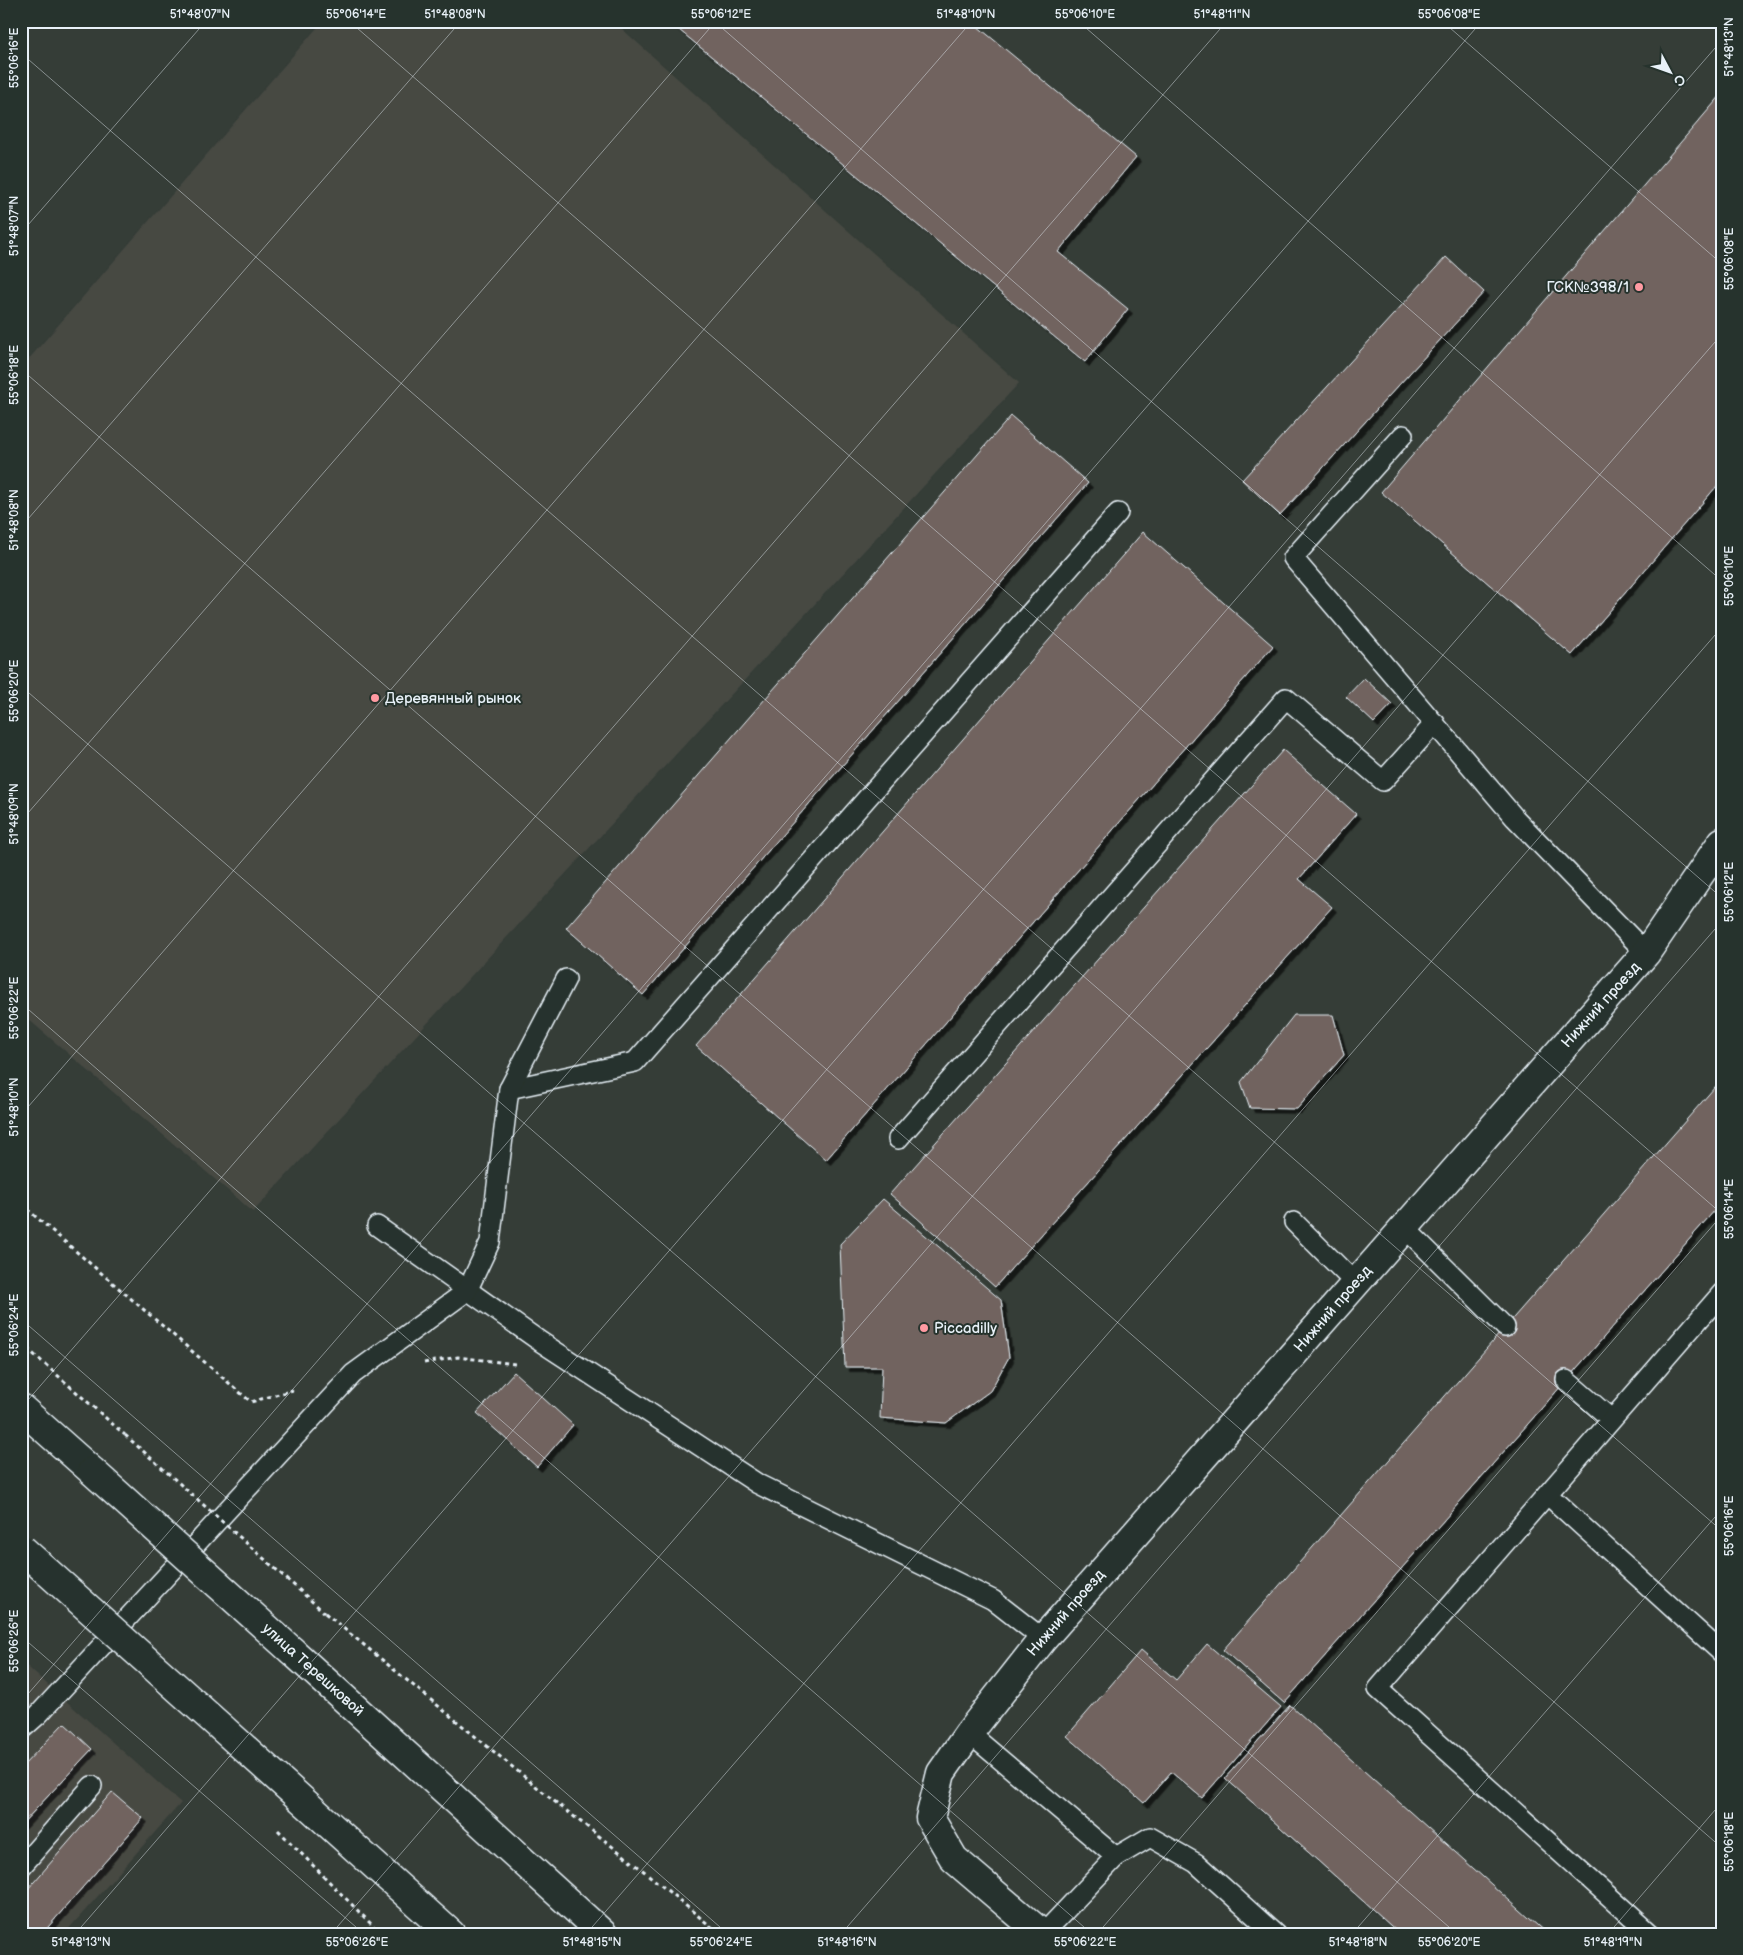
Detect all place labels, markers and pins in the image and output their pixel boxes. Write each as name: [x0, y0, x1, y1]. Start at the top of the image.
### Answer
place label: ГСК№398/1: [1546, 278, 1629, 297]
marker: ГСК№398/1: [1633, 281, 1645, 293]
place label: Деревянный рынок: [385, 689, 521, 708]
marker: Деревянный рынок: [369, 692, 381, 704]
place label: Piccadilly: [934, 1319, 997, 1338]
marker: Piccadilly: [918, 1322, 930, 1334]

